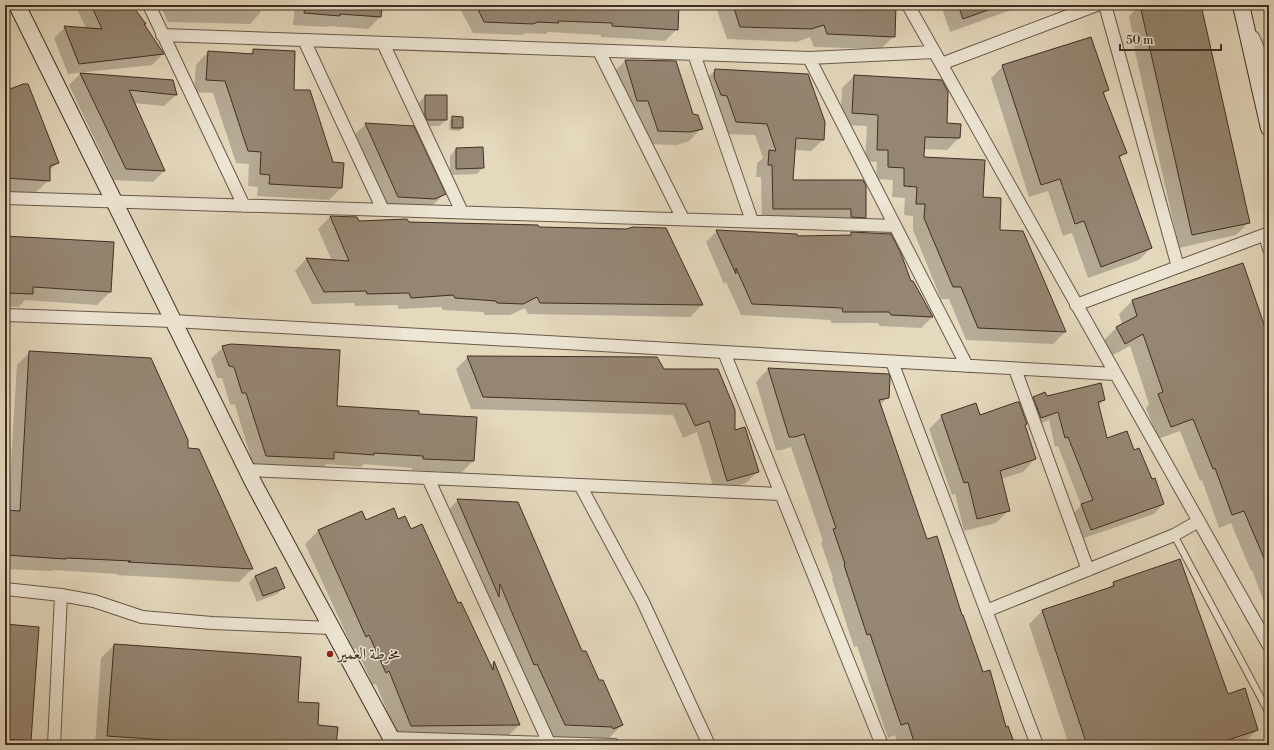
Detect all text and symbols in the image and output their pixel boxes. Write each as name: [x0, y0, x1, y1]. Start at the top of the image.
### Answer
scale bar: [1120, 26, 1221, 52]
text: 50 m: [1126, 33, 1154, 48]
place label: مخرطة العمير: [336, 644, 400, 664]
marker: مخرطة العمير: [325, 649, 335, 659]

